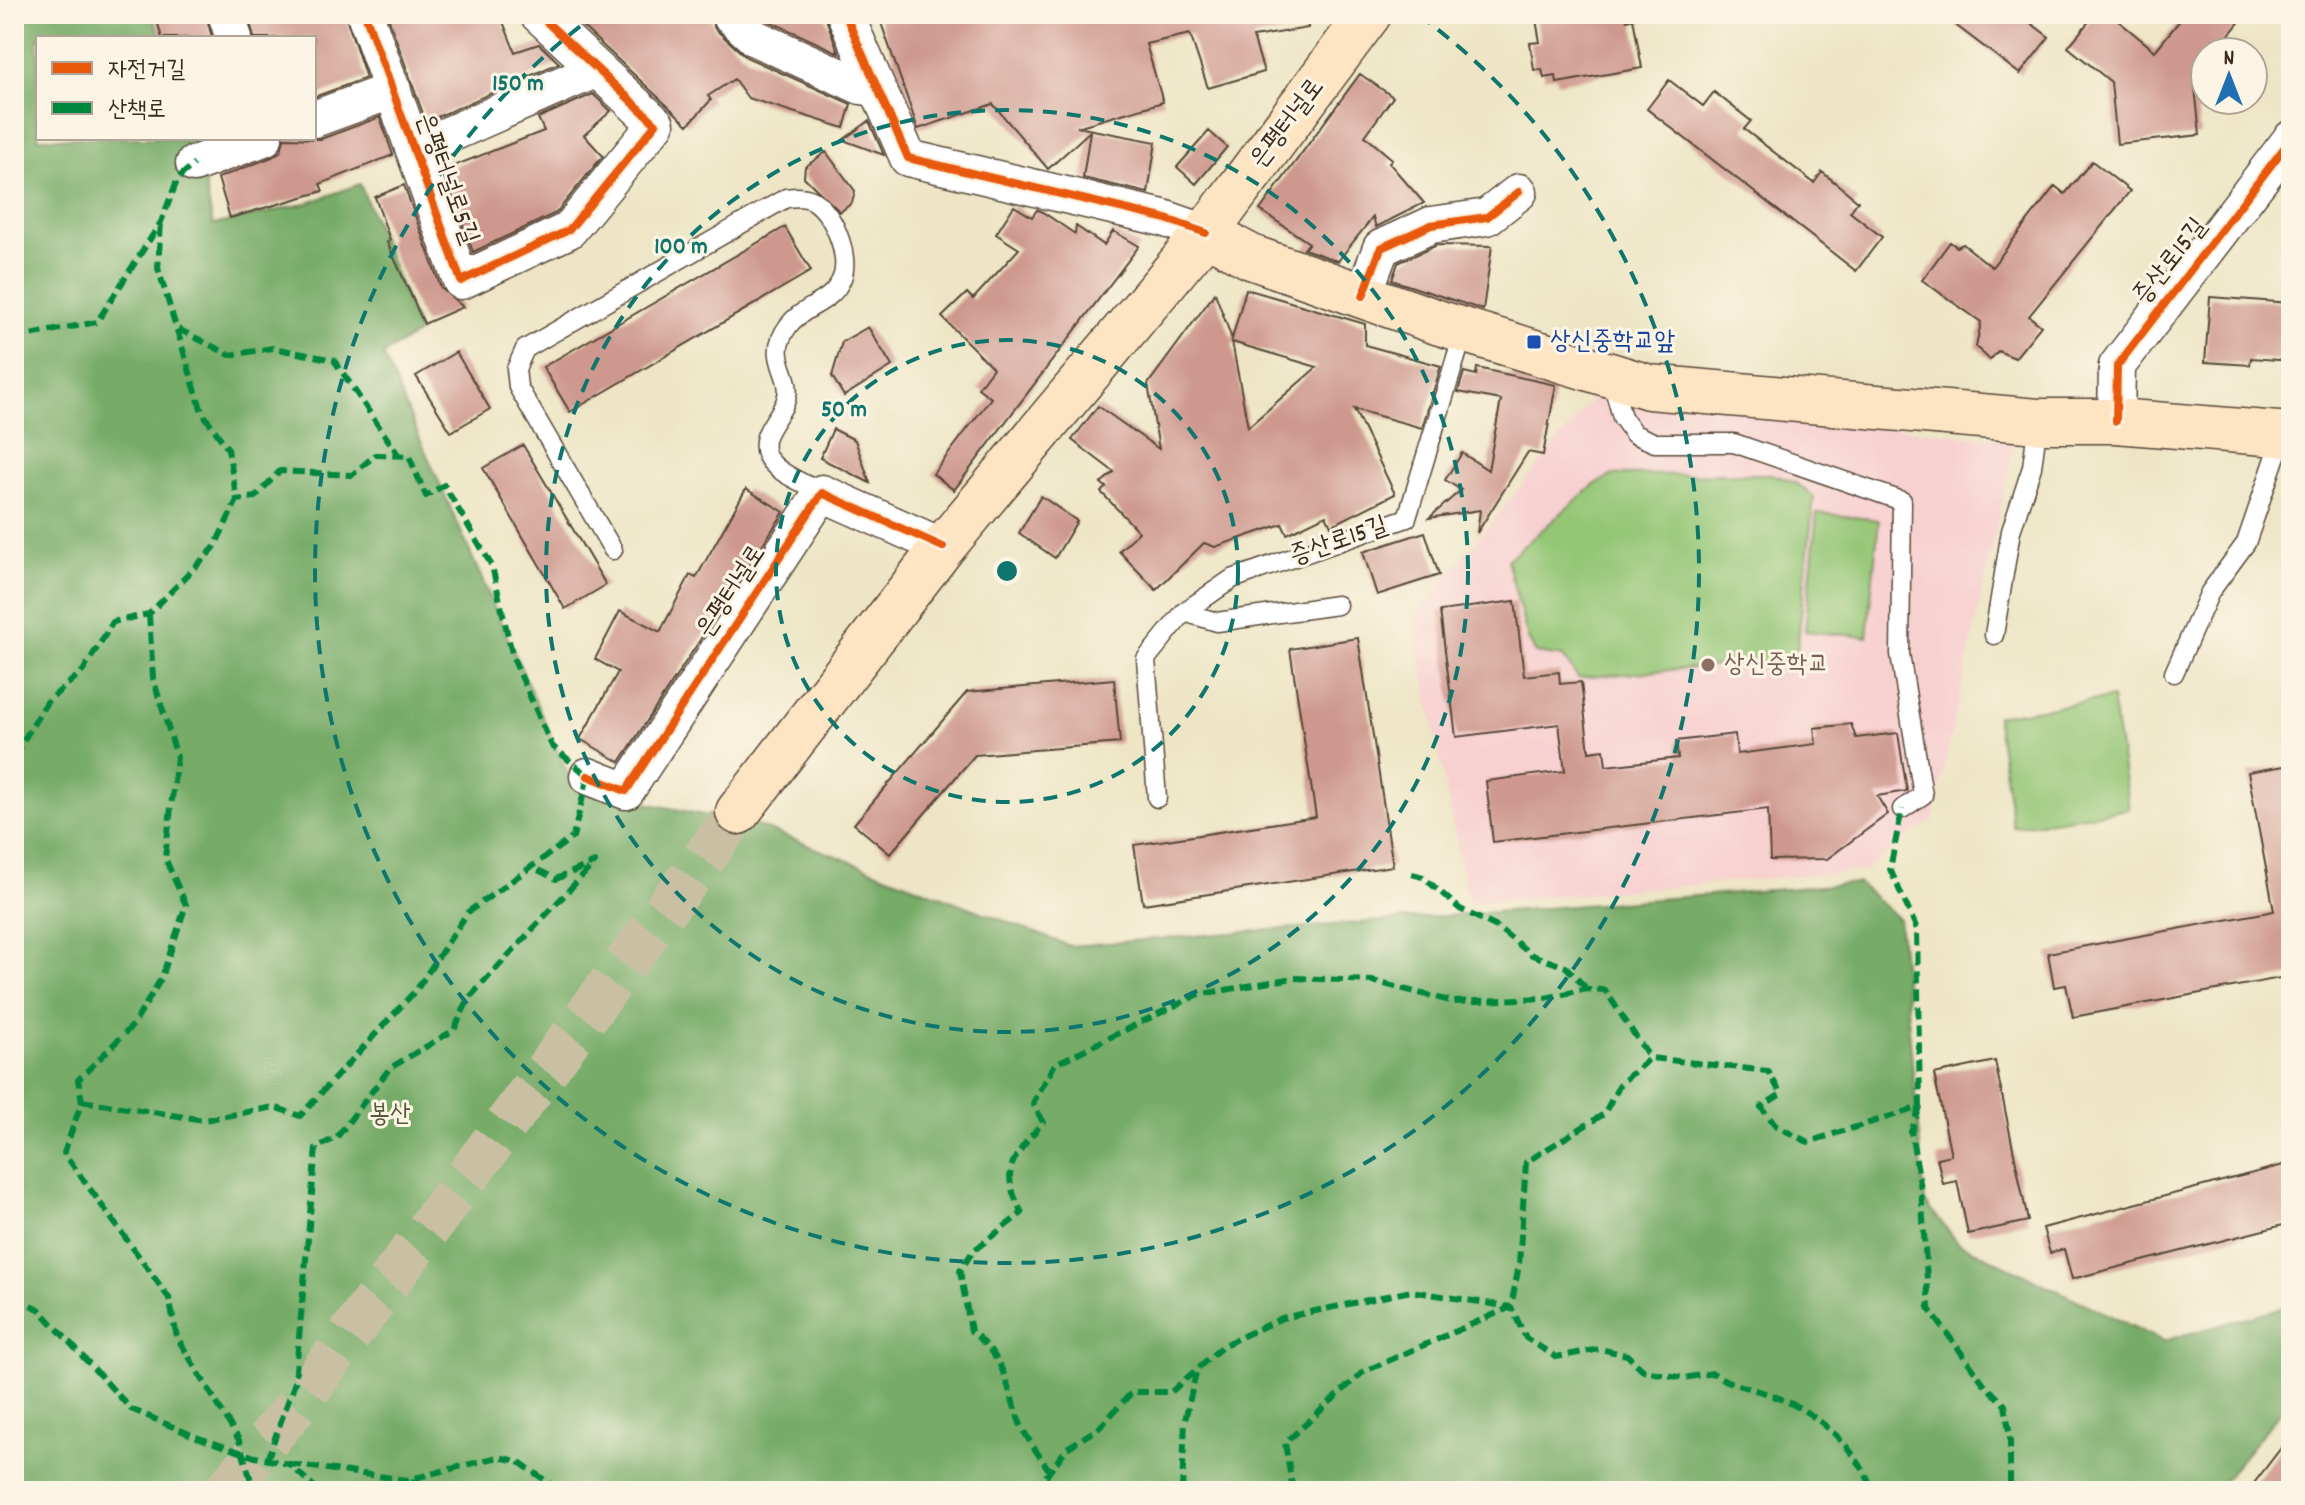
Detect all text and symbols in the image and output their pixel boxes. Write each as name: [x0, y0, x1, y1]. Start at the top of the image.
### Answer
legend: [36, 36, 316, 140]
north arrow: [2189, 36, 2269, 116]
text: N: [2224, 44, 2235, 75]
text: 자전거길: [108, 54, 185, 88]
text: 150 m: [492, 68, 544, 102]
street label: 은평터널로: [1242, 71, 1334, 177]
text: 산책로: [108, 94, 166, 128]
street label: 은평터널로5길: [405, 108, 487, 250]
street label: 증산로15길: [2125, 211, 2217, 313]
text: 100 m: [654, 231, 708, 265]
place label: 상신중학교앞: [1550, 324, 1676, 361]
marker: 상신중학교앞: [1525, 333, 1543, 351]
text: 50 m: [821, 394, 867, 428]
street label: 증산로15길: [1285, 508, 1393, 576]
street label: 은평터널로: [688, 538, 776, 646]
centre of rings: [993, 557, 1021, 585]
place label: 상신중학교: [1724, 647, 1829, 684]
marker: 상신중학교: [1699, 656, 1717, 674]
park label: 봉산: [369, 1097, 411, 1134]

